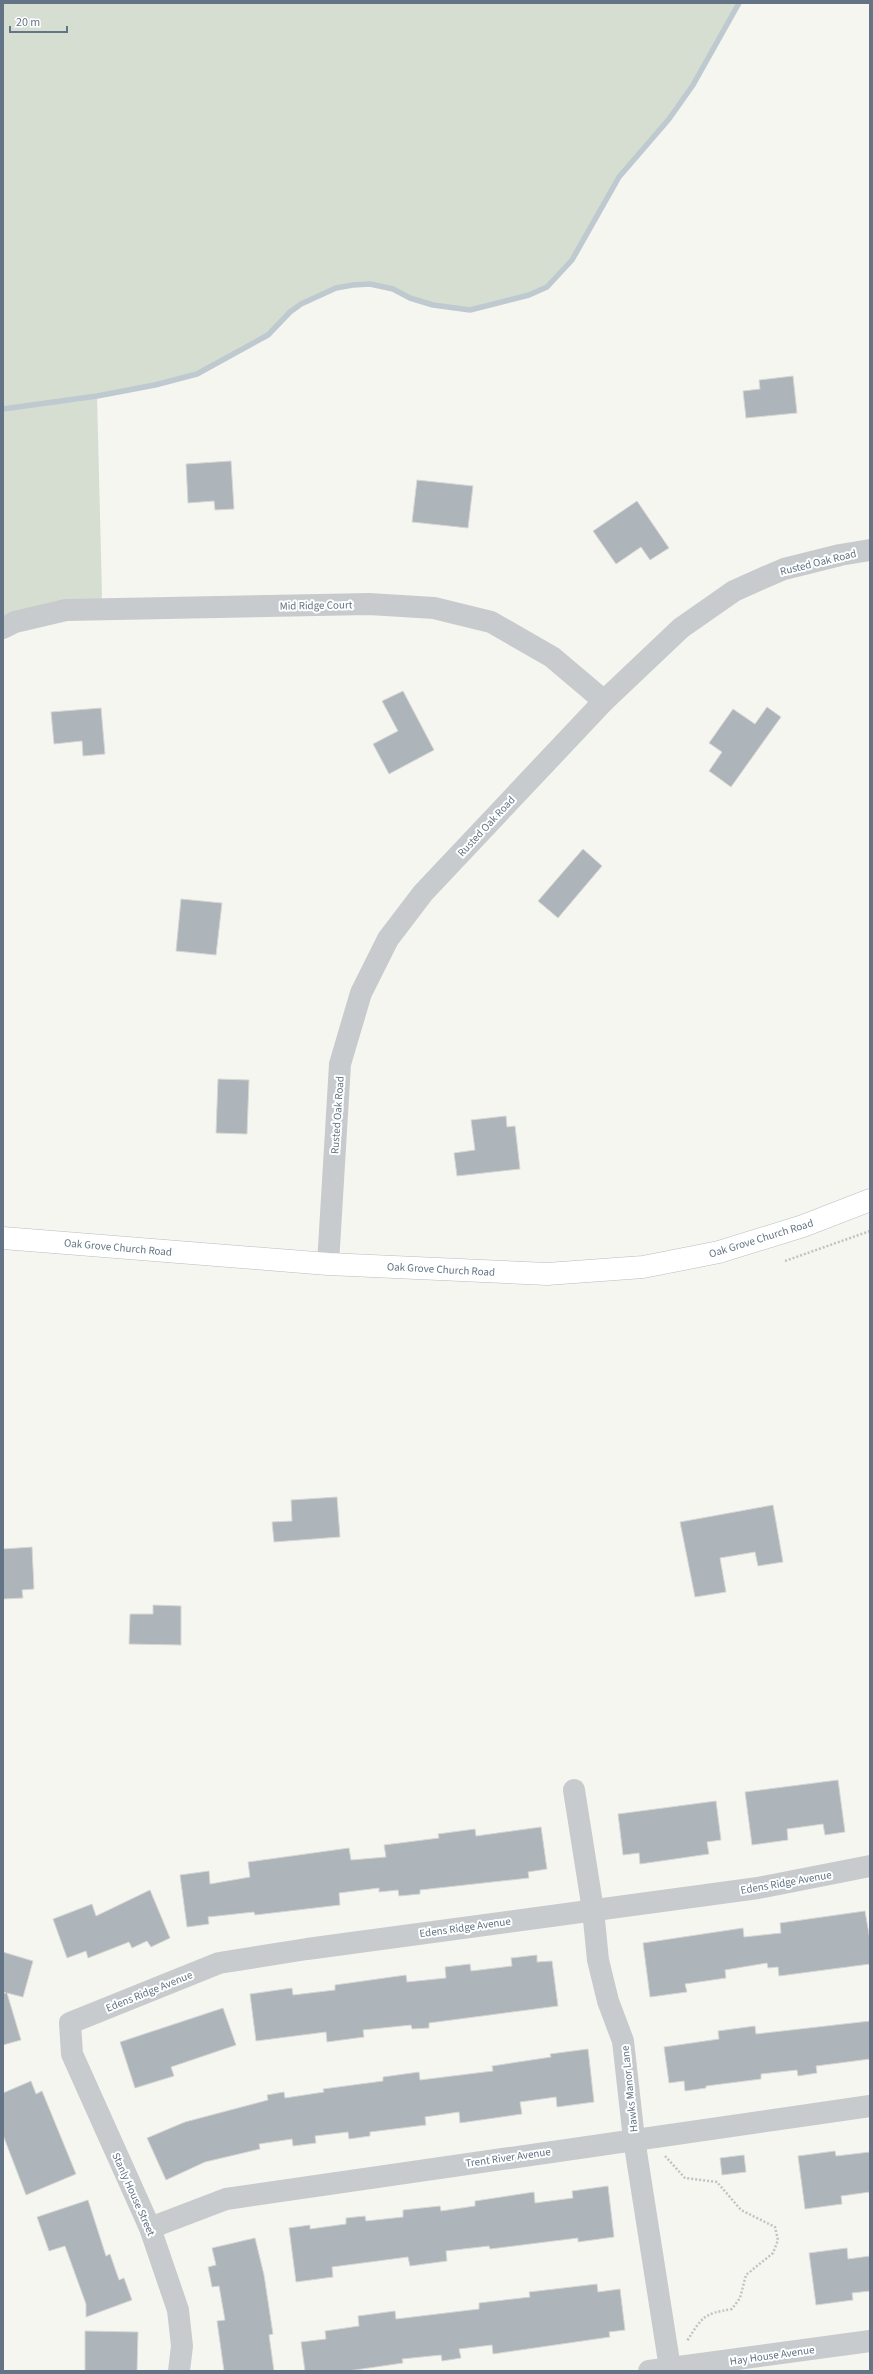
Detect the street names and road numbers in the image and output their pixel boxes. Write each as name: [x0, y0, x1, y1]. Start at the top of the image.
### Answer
street label: Rusted Oak Road: [778, 546, 858, 579]
street label: Mid Ridge Court: [279, 597, 353, 614]
street label: Rusted Oak Road: [454, 793, 518, 860]
street label: Rusted Oak Road: [327, 1076, 348, 1154]
street label: Oak Grove Church Road: [707, 1215, 815, 1262]
street label: Oak Grove Church Road: [63, 1235, 173, 1260]
street label: Oak Grove Church Road: [386, 1259, 496, 1280]
street label: Edens Ridge Avenue: [739, 1867, 833, 1898]
street label: Edens Ridge Avenue: [418, 1914, 512, 1941]
street label: Edens Ridge Avenue: [104, 1967, 195, 2016]
street label: Hawks Manor Lane: [617, 2044, 641, 2133]
street label: Trent River Avenue: [464, 2144, 552, 2171]
street label: Stanly House Street: [108, 2150, 159, 2238]
street label: Hay House Avenue: [729, 2342, 816, 2369]

